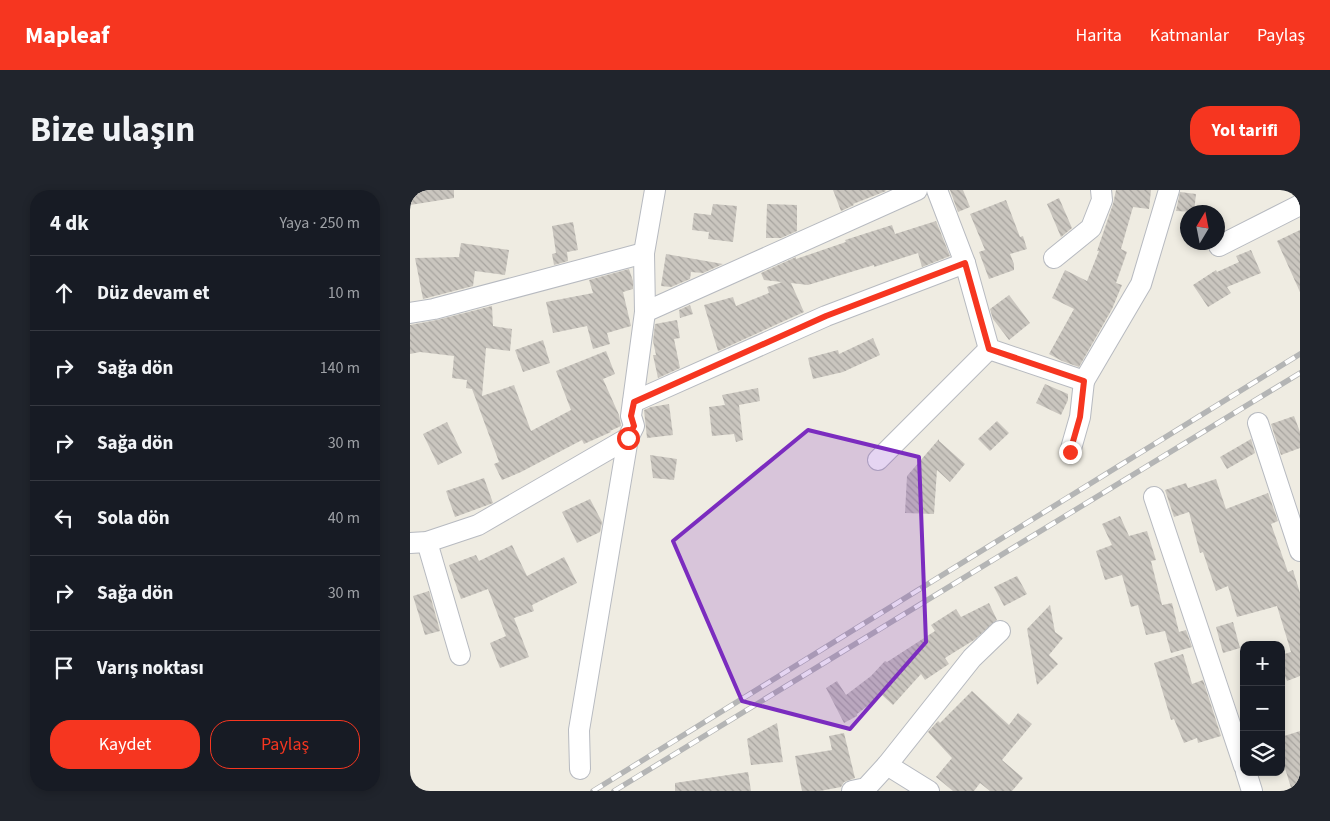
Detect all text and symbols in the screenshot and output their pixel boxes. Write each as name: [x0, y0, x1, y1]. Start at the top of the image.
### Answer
text: Mapleaf: [25, 18, 110, 53]
text: Harita: [1076, 23, 1122, 48]
text: Katmanlar: [1150, 23, 1229, 48]
text: Paylaş: [1257, 23, 1305, 48]
text: Bize ulaşın: [30, 105, 195, 155]
button: Yol tarifi: [1190, 106, 1300, 155]
north arrow: [1180, 205, 1225, 250]
text: 4 dk: [50, 208, 89, 238]
text: Yaya · 250 m: [279, 212, 360, 234]
icon: ahead: [50, 279, 78, 307]
text: Düz devam et: [97, 280, 210, 307]
text: 10 m: [328, 282, 360, 304]
icon: right: [50, 354, 78, 382]
text: Sağa dön: [97, 355, 173, 382]
text: 140 m: [320, 357, 360, 379]
route start: [617, 427, 640, 450]
icon: right: [50, 429, 78, 457]
text: Sağa dön: [97, 430, 173, 457]
text: 30 m: [328, 432, 360, 454]
route end: [1059, 441, 1082, 464]
icon: left: [50, 504, 78, 532]
text: Sola dön: [97, 505, 170, 532]
text: 40 m: [328, 507, 360, 529]
icon: right: [50, 579, 78, 607]
text: Sağa dön: [97, 580, 173, 607]
text: 30 m: [328, 582, 360, 604]
map controls: [1240, 641, 1285, 776]
button: +: [1240, 641, 1285, 686]
icon: arrive: [50, 654, 78, 682]
text: Varış noktası: [97, 655, 204, 682]
button: −: [1240, 686, 1285, 731]
button: Kaydet: [50, 720, 200, 769]
button: Paylaş: [210, 720, 360, 769]
button: layers: [1240, 731, 1285, 776]

